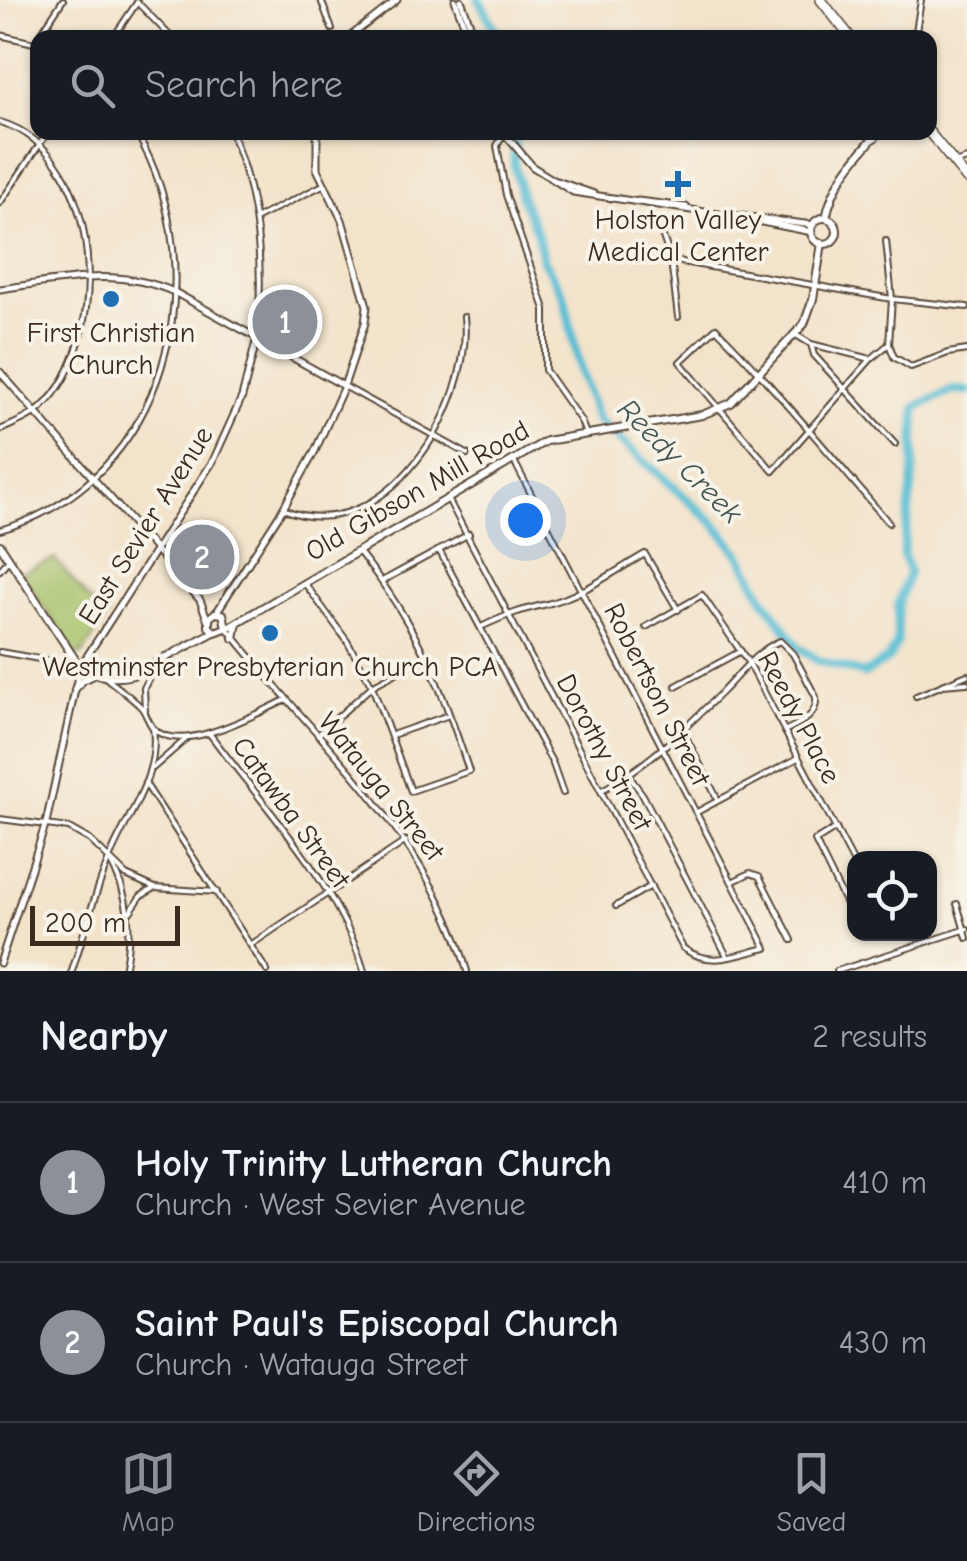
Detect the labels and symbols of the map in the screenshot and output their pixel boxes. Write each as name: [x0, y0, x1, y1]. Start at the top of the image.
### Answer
marker: Holston Valley Medical Center: [665, 171, 691, 197]
place label: Holston Valley Medical Center: [587, 204, 769, 268]
pin: 1: [252, 284, 318, 360]
marker: First Christian Church: [100, 288, 122, 310]
place label: First Christian Church: [27, 317, 195, 381]
water label: Reedy Creek: [610, 392, 749, 531]
street label: Old Gibson Mill Road: [300, 414, 535, 568]
street label: East Sevier Avenue: [72, 421, 220, 631]
your location: [500, 495, 551, 546]
pin: 2: [170, 520, 234, 594]
street label: Robertson Street: [597, 598, 717, 792]
marker: Westminster Presbyterian Church PCA: [259, 622, 281, 644]
street label: Reedy Place: [751, 646, 847, 789]
place label: Westminster Presbyterian Church PCA: [42, 651, 498, 683]
street label: Dorothy Street: [549, 669, 659, 837]
street label: Watauga Street: [312, 706, 451, 868]
street label: Catawba Street: [226, 731, 357, 895]
scale bar: [30, 901, 180, 946]

